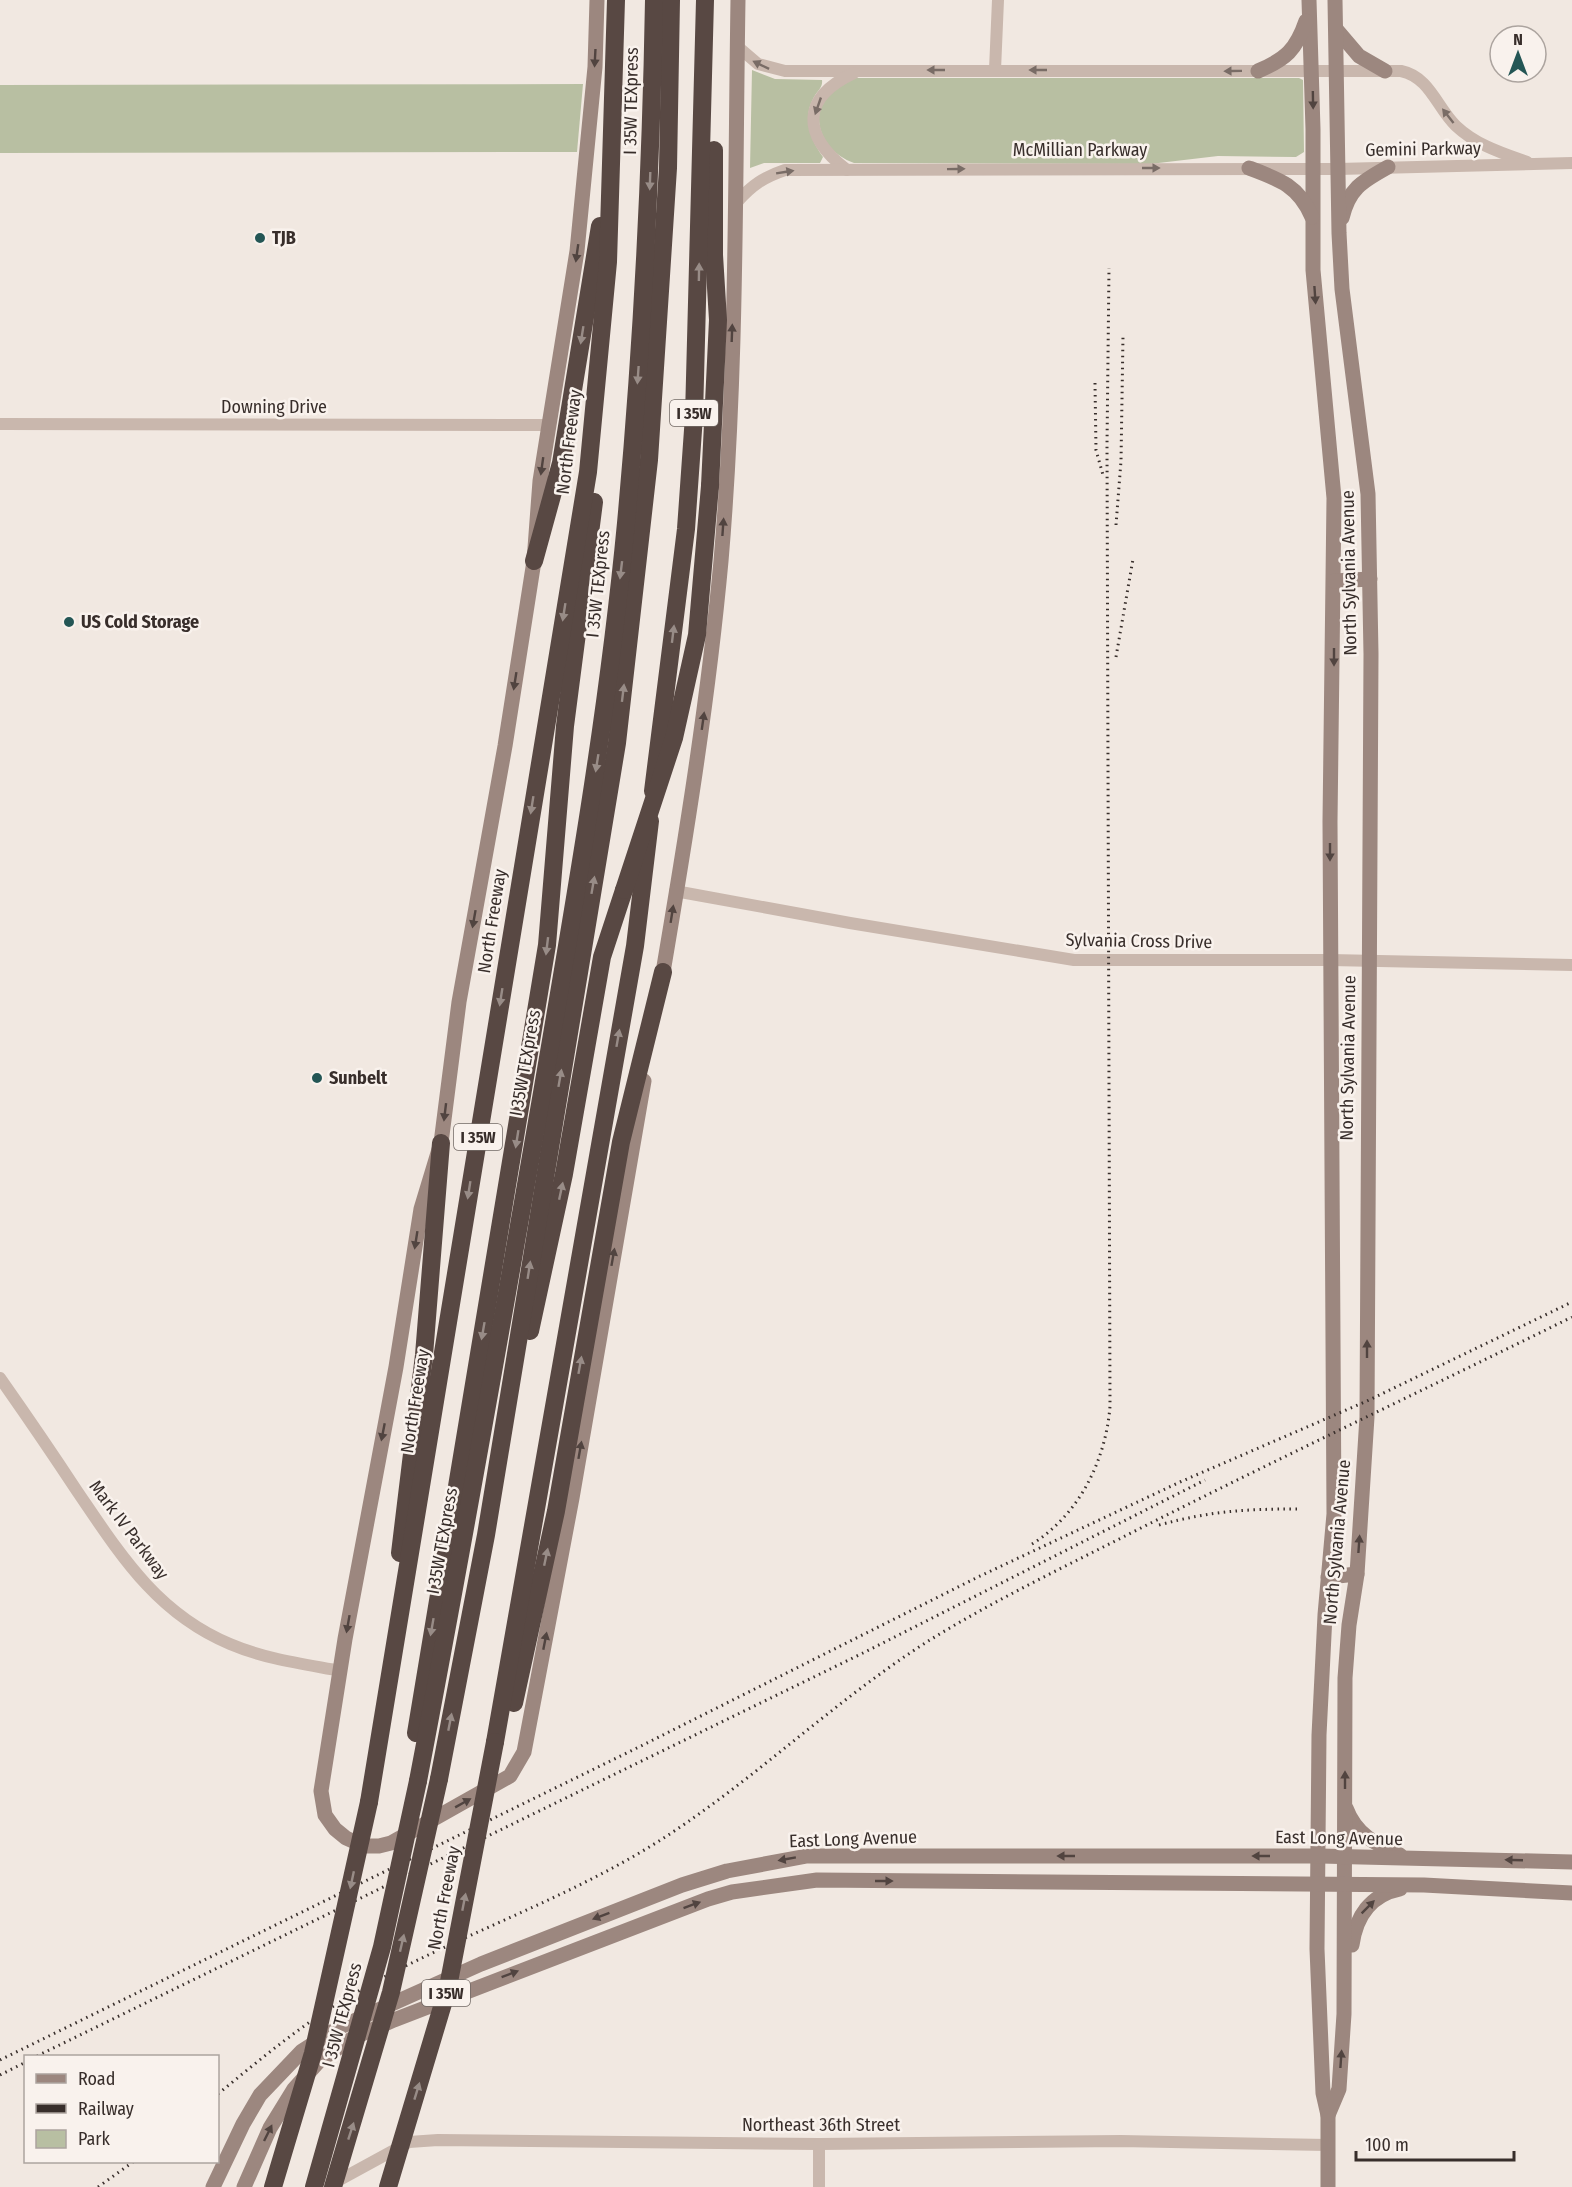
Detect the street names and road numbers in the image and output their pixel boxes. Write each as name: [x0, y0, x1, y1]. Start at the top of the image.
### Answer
street label: I 35W TEXpress: [619, 47, 643, 155]
street label: Gemini Parkway: [1365, 137, 1481, 161]
street label: McMillian Parkway: [1013, 139, 1147, 161]
street label: North Freeway: [552, 388, 586, 496]
street label: Downing Drive: [221, 396, 327, 418]
road number: I 35W: [670, 400, 718, 426]
street label: North Sylvania Avenue: [1337, 490, 1361, 656]
street label: I 35W TEXpress: [581, 529, 615, 639]
street label: North Freeway: [473, 867, 511, 975]
street label: Sylvania Cross Drive: [1065, 929, 1213, 953]
street label: North Sylvania Avenue: [1336, 975, 1360, 1141]
street label: I 35W TEXpress: [505, 1008, 545, 1118]
road number: I 35W: [454, 1124, 502, 1150]
street label: North Freeway: [396, 1347, 434, 1455]
street label: North Sylvania Avenue: [1319, 1459, 1355, 1625]
street label: Mark IV Parkway: [84, 1476, 174, 1584]
street label: I 35W TEXpress: [422, 1486, 462, 1596]
street label: East Long Avenue: [789, 1826, 917, 1852]
street label: East Long Avenue: [1275, 1826, 1403, 1850]
street label: North Freeway: [423, 1844, 465, 1952]
street label: I 35W TEXpress: [317, 1960, 367, 2070]
road number: I 35W: [422, 1980, 470, 2006]
street label: Northeast 36th Street: [742, 2114, 900, 2136]

